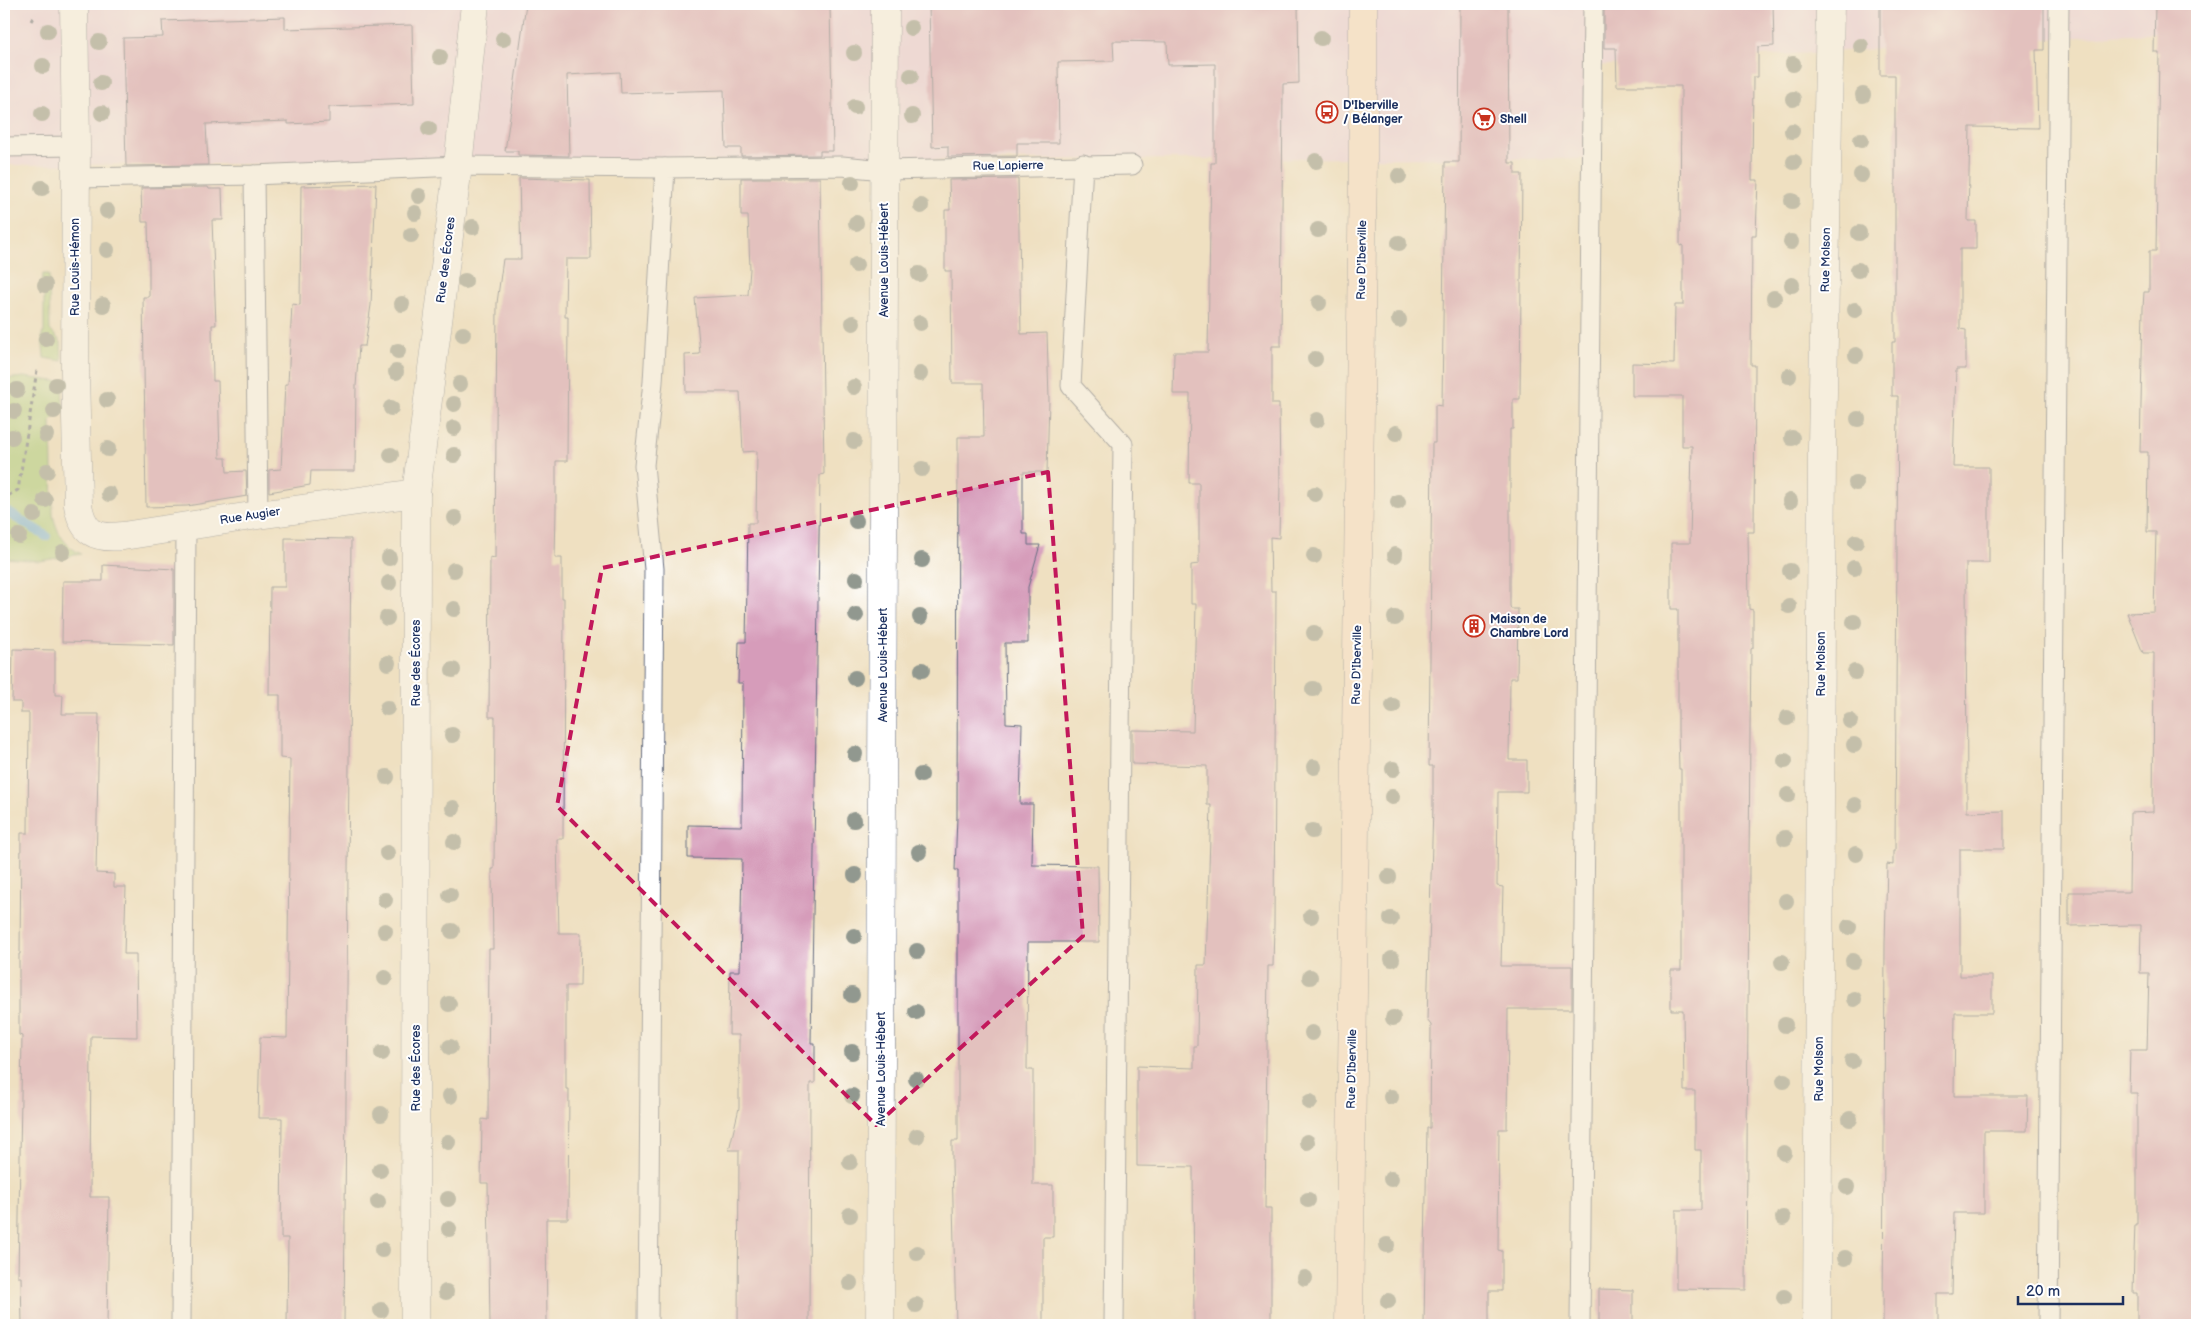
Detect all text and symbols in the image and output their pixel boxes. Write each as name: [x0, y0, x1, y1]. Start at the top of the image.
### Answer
place label: D'Iberville / Bélanger: [1343, 98, 1403, 127]
bus stop icon: D'Iberville / Bélanger: [1315, 100, 1339, 124]
supermarket icon: Shell: [1472, 107, 1496, 131]
place label: Shell: [1500, 112, 1527, 127]
street label: Rue Lapierre: [972, 158, 1044, 174]
street label: Avenue Louis-Hébert: [877, 202, 892, 317]
street label: Rue des Écores: [432, 216, 459, 304]
street label: Rue Louis-Hémon: [68, 218, 83, 316]
street label: Rue D'Iberville: [1354, 220, 1370, 300]
street label: Rue Molson: [1818, 227, 1834, 293]
street label: Rue Augier: [219, 504, 282, 528]
street label: Avenue Louis-Hébert: [876, 607, 891, 722]
place label: Maison de Chambre Lord: [1490, 612, 1569, 641]
building icon: Maison de Chambre Lord: [1462, 614, 1486, 638]
street label: Rue des Écores: [408, 620, 424, 706]
street label: Rue D'Iberville: [1349, 625, 1365, 705]
street label: Rue Molson: [1814, 631, 1829, 696]
street label: Avenue Louis-Hébert: [874, 1011, 889, 1126]
street label: Rue des Écores: [408, 1025, 424, 1111]
street label: Rue D'Iberville: [1344, 1029, 1360, 1109]
street label: Rue Molson: [1812, 1036, 1827, 1101]
scale bar: [2018, 1274, 2124, 1306]
text: 20 m: [2026, 1282, 2060, 1301]

